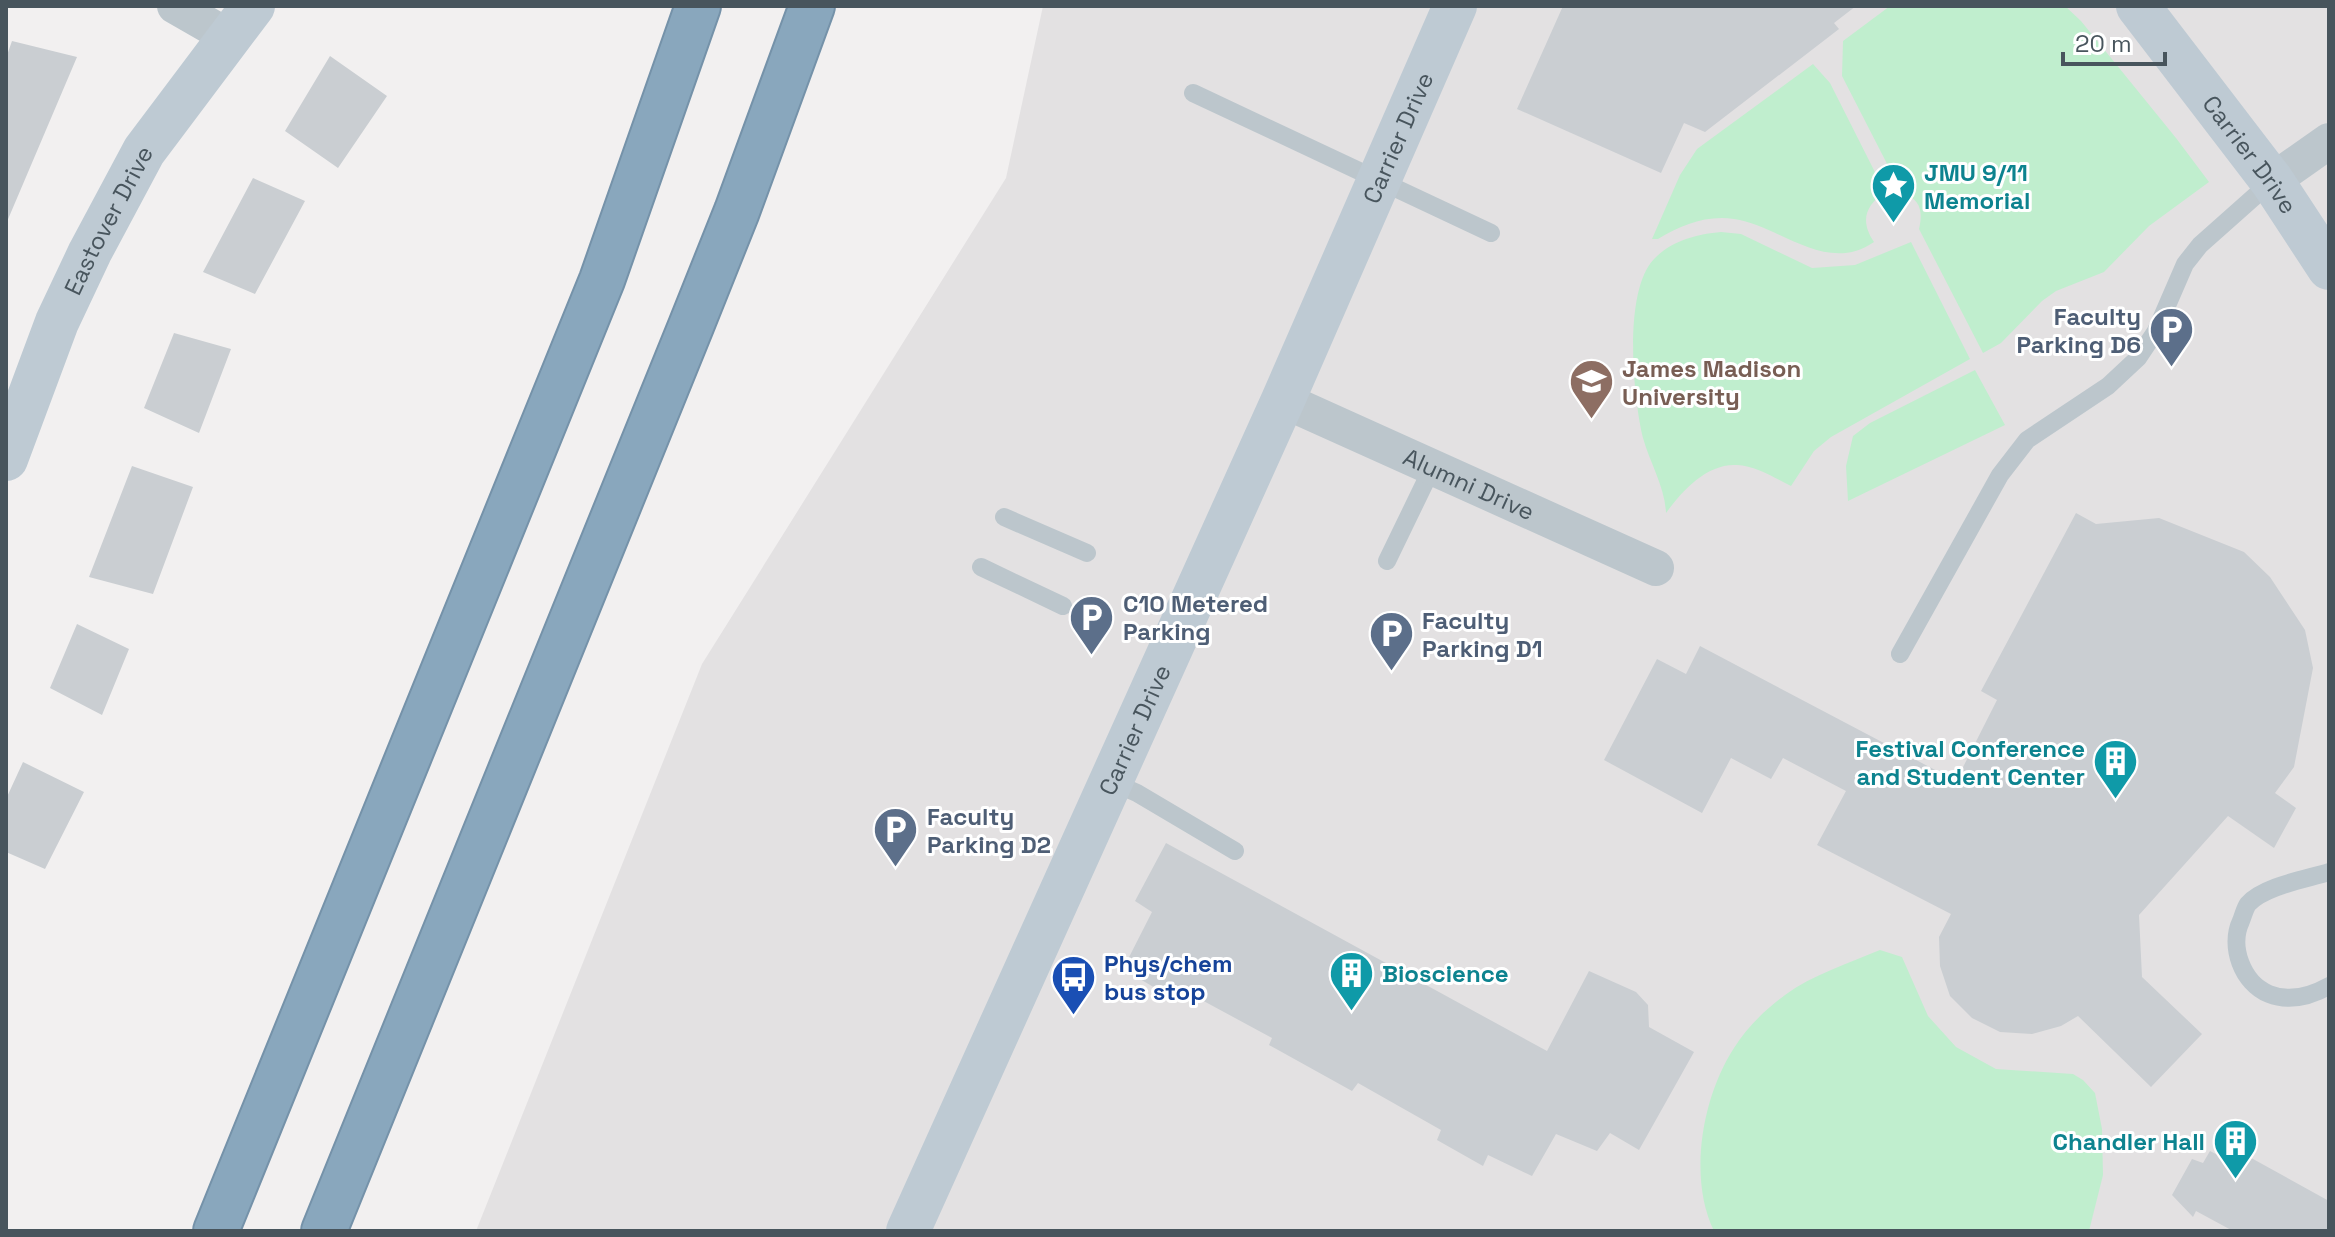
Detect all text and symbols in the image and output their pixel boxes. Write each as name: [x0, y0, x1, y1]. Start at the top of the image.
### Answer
scale bar: [2063, 16, 2165, 66]
text: 20 m: [2075, 28, 2132, 59]
street label: Carrier Drive: [1355, 67, 1440, 208]
street label: Carrier Drive: [2196, 89, 2305, 219]
street label: Eastover Drive: [57, 140, 160, 300]
place label: JMU 9/11 Memorial: [1924, 157, 2030, 216]
place icon: JMU 9/11 Memorial: [1869, 162, 1917, 225]
place label: Faculty Parking D6: [2016, 301, 2141, 360]
parking icon: Faculty Parking D6: [2148, 306, 2196, 369]
place label: James Madison University: [1622, 353, 1801, 412]
school or university icon: James Madison University: [1567, 358, 1615, 421]
street label: Alumni Drive: [1399, 441, 1540, 527]
place label: C10 Metered Parking: [1123, 588, 1268, 647]
parking icon: C10 Metered Parking: [1068, 593, 1116, 656]
place label: Faculty Parking D1: [1422, 605, 1543, 664]
parking icon: Faculty Parking D1: [1367, 610, 1415, 673]
street label: Carrier Drive: [1091, 659, 1177, 800]
place label: Festival Conference and Student Center: [1855, 733, 2085, 792]
building icon: Festival Conference and Student Center: [2092, 738, 2140, 801]
place label: Faculty Parking D2: [927, 801, 1051, 860]
parking icon: Faculty Parking D2: [872, 806, 920, 869]
place label: Phys/chem bus stop: [1104, 948, 1232, 1007]
building icon: Bioscience: [1327, 949, 1375, 1012]
bus stop icon: Phys/chem bus stop: [1049, 953, 1097, 1016]
place label: Bioscience: [1382, 958, 1509, 989]
building icon: Chandler Hall: [2212, 1117, 2260, 1180]
place label: Chandler Hall: [2053, 1126, 2205, 1157]

